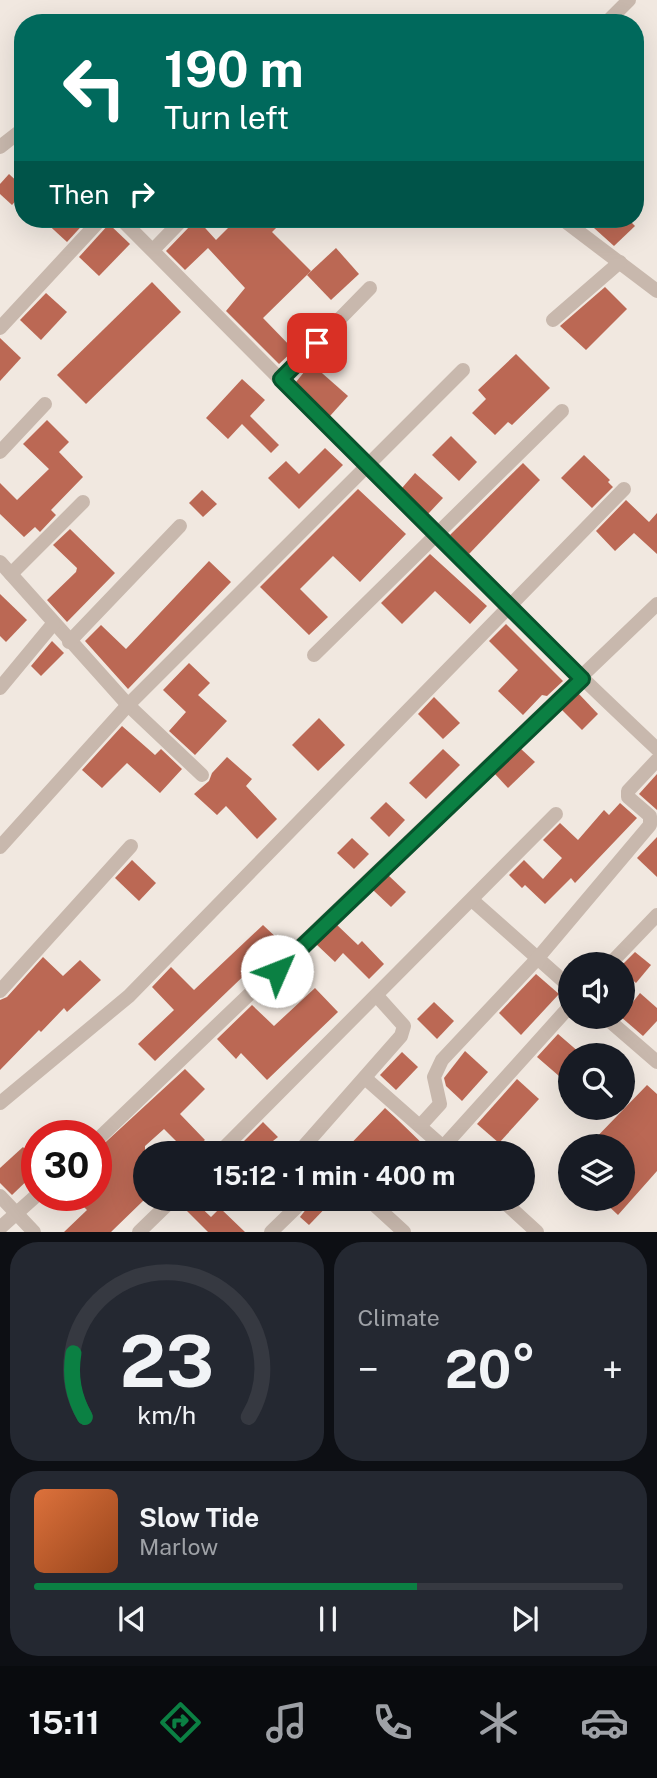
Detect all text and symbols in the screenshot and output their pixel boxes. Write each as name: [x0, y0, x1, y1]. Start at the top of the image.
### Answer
text: 190 m: [164, 40, 304, 98]
icon: left: [49, 42, 140, 133]
text: Turn left: [164, 99, 289, 136]
icon: right: [123, 175, 161, 213]
text: Then: [49, 179, 109, 210]
pin: [287, 313, 347, 373]
icon: arrive: [298, 324, 336, 362]
position arrow: [240, 934, 314, 1008]
map controls: [558, 952, 635, 1211]
button: sound: [558, 952, 635, 1029]
button: search: [558, 1043, 635, 1120]
speed limit sign: 30: [21, 1120, 112, 1211]
button: layers: [558, 1134, 635, 1211]
text: 15:12 · 1 min · 400 m: [213, 1160, 455, 1191]
text: Climate: [358, 1304, 440, 1331]
text: 23: [119, 1319, 214, 1404]
text: 20°: [445, 1339, 536, 1400]
text: −: [358, 1347, 379, 1392]
text: +: [602, 1347, 623, 1392]
text: km/h: [137, 1400, 196, 1430]
text: Slow Tide: [139, 1502, 259, 1533]
text: Marlow: [139, 1533, 218, 1560]
icon: previous: [113, 1600, 151, 1638]
icon: pause: [309, 1600, 347, 1638]
icon: next: [506, 1600, 544, 1638]
icon: directions: [156, 1698, 205, 1747]
icon: music: [262, 1698, 311, 1747]
icon: phone: [368, 1698, 417, 1747]
icon: climate: [474, 1698, 523, 1747]
icon: car: [580, 1698, 629, 1747]
text: 15:11: [28, 1704, 100, 1741]

